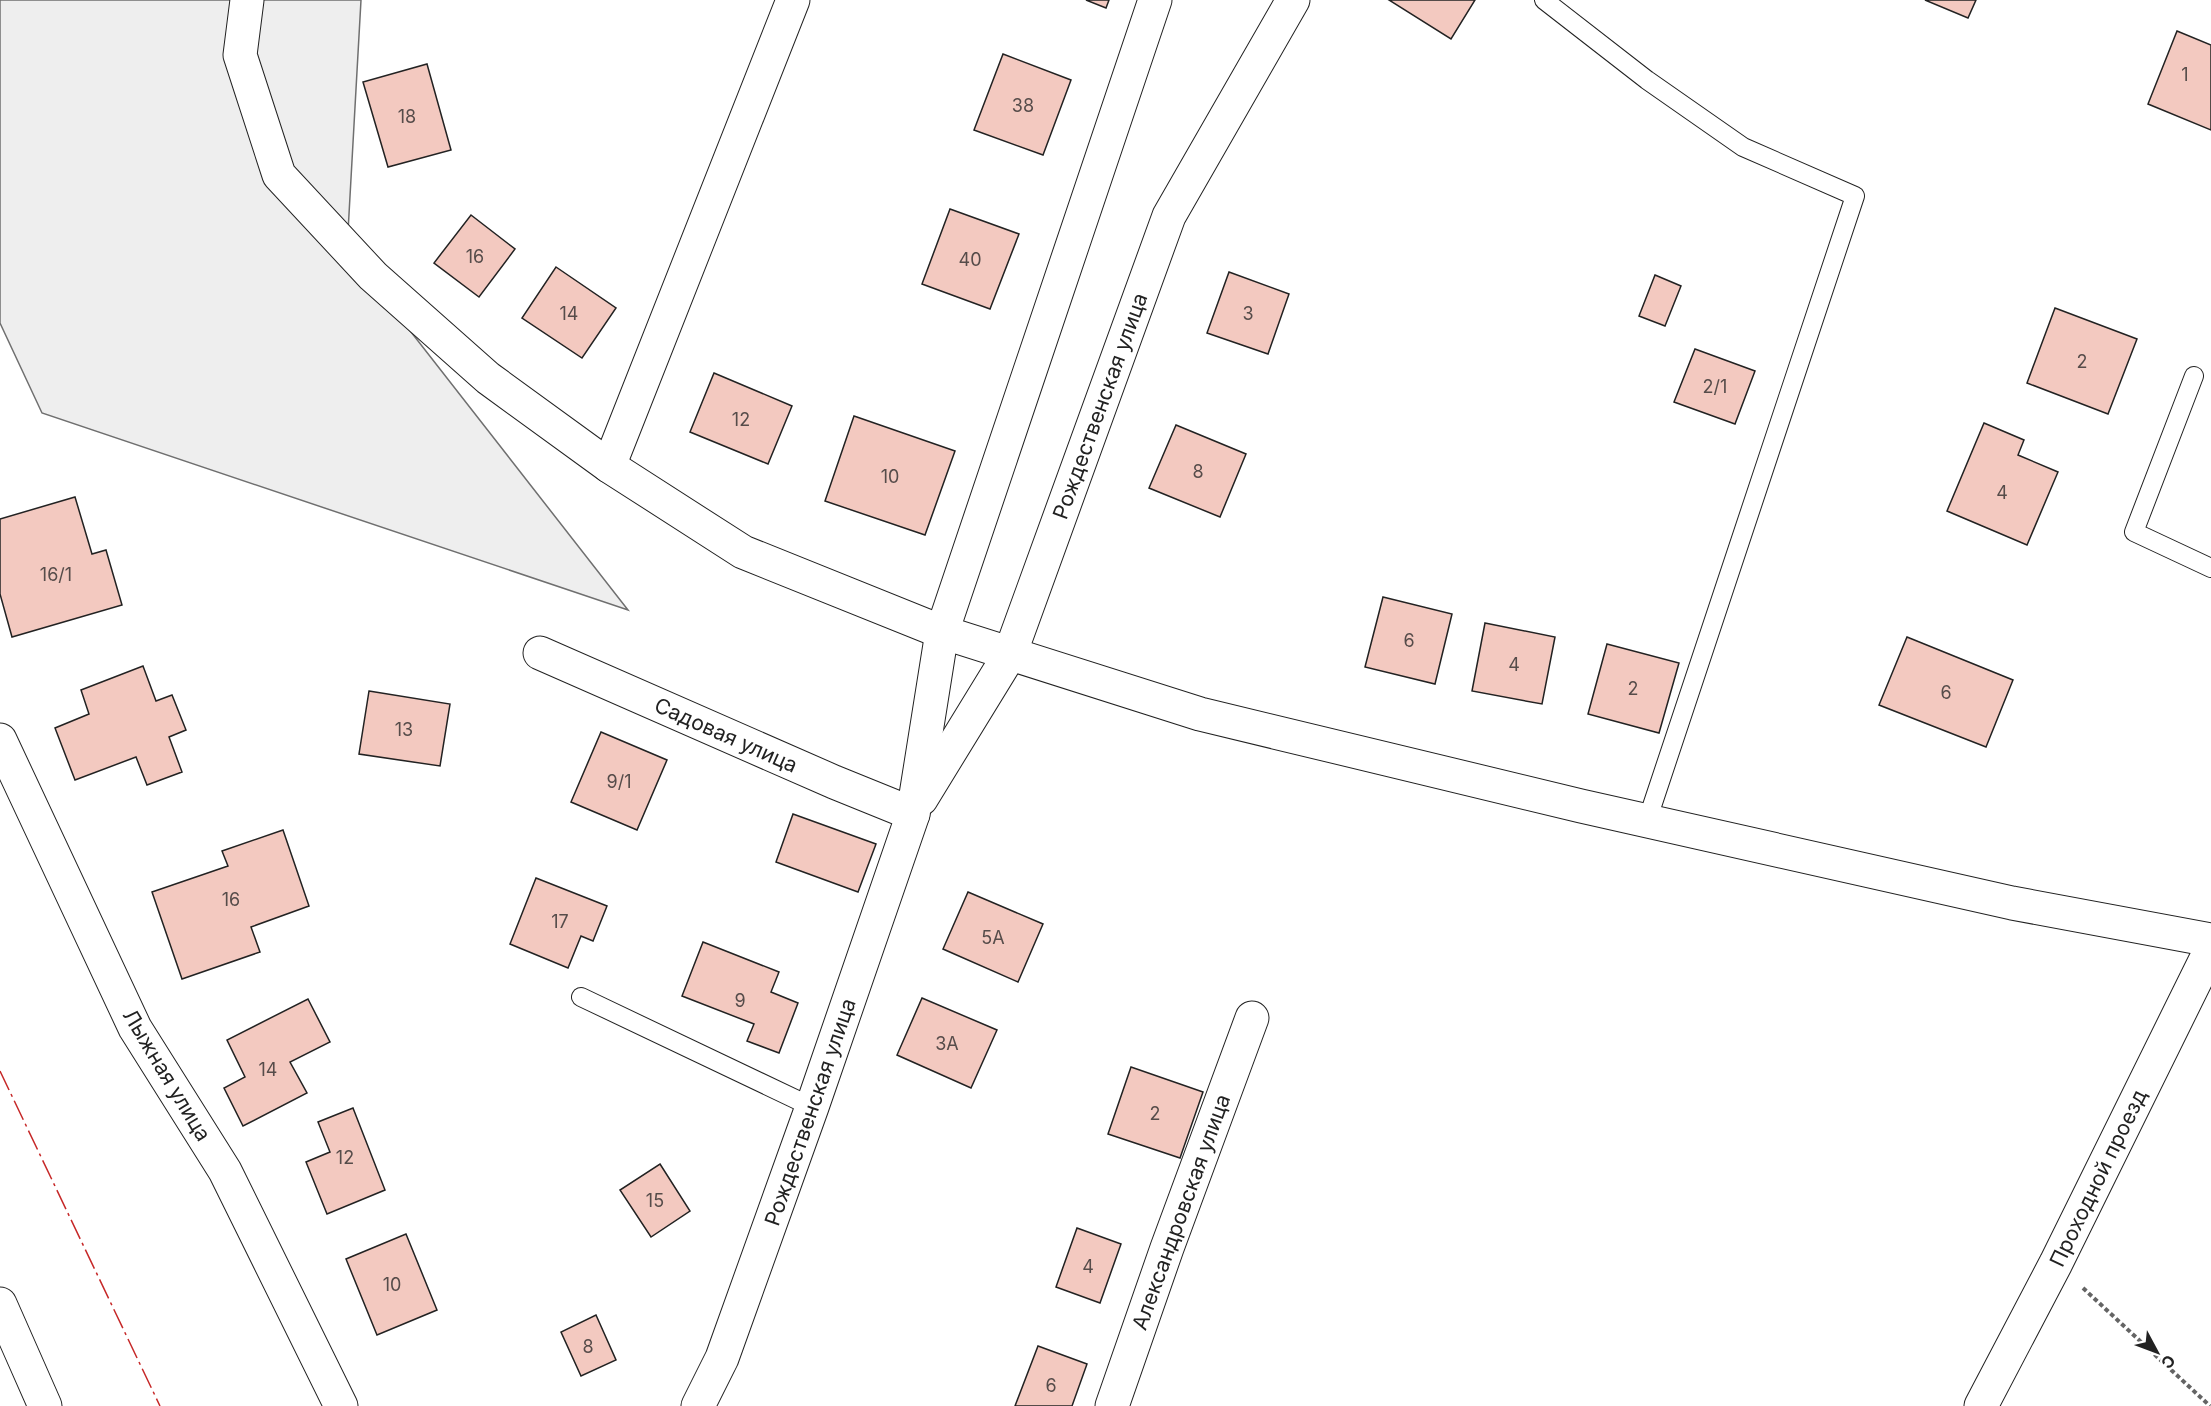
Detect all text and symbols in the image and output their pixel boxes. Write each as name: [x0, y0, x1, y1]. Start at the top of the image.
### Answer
house number: 1: [2181, 64, 2189, 85]
house number: 38: [1012, 95, 1034, 116]
house number: 18: [398, 106, 416, 127]
house number: 16: [466, 246, 484, 267]
house number: 40: [959, 249, 981, 270]
street label: Рождественская улица: [1047, 289, 1153, 523]
house number: 14: [560, 303, 578, 324]
house number: 3: [1242, 303, 1254, 324]
house number: 2: [2077, 351, 2087, 372]
house number: 2/1: [1703, 376, 1727, 397]
house number: 12: [732, 409, 750, 430]
house number: 8: [1192, 461, 1204, 482]
house number: 10: [881, 466, 899, 487]
house number: 4: [1996, 482, 2008, 503]
house number: 16/1: [40, 564, 72, 585]
house number: 6: [1403, 630, 1415, 651]
house number: 4: [1508, 654, 1520, 675]
house number: 2: [1628, 678, 1638, 699]
house number: 6: [1940, 682, 1952, 703]
street label: Садовая улица: [651, 692, 801, 778]
house number: 13: [395, 719, 413, 740]
house number: 9/1: [607, 771, 631, 792]
house number: 16: [222, 889, 240, 910]
house number: 17: [551, 911, 569, 932]
house number: 5А: [981, 927, 1005, 948]
house number: 9: [734, 990, 746, 1011]
street label: Рождественская улица: [759, 995, 861, 1229]
street label: Лыжная улица: [118, 1004, 216, 1146]
house number: 3А: [935, 1033, 959, 1054]
house number: 14: [259, 1059, 277, 1080]
street label: Проходной проезд: [2044, 1085, 2152, 1271]
street label: Александровская улица: [1127, 1091, 1235, 1333]
house number: 2: [1150, 1103, 1160, 1124]
house number: 12: [336, 1147, 354, 1168]
house number: 15: [646, 1190, 664, 1211]
house number: 4: [1082, 1256, 1094, 1277]
house number: 10: [383, 1274, 401, 1295]
north arrow: [2127, 1322, 2187, 1382]
house number: 8: [582, 1336, 594, 1357]
text: С: [2157, 1351, 2180, 1373]
house number: 6: [1045, 1375, 1057, 1396]

